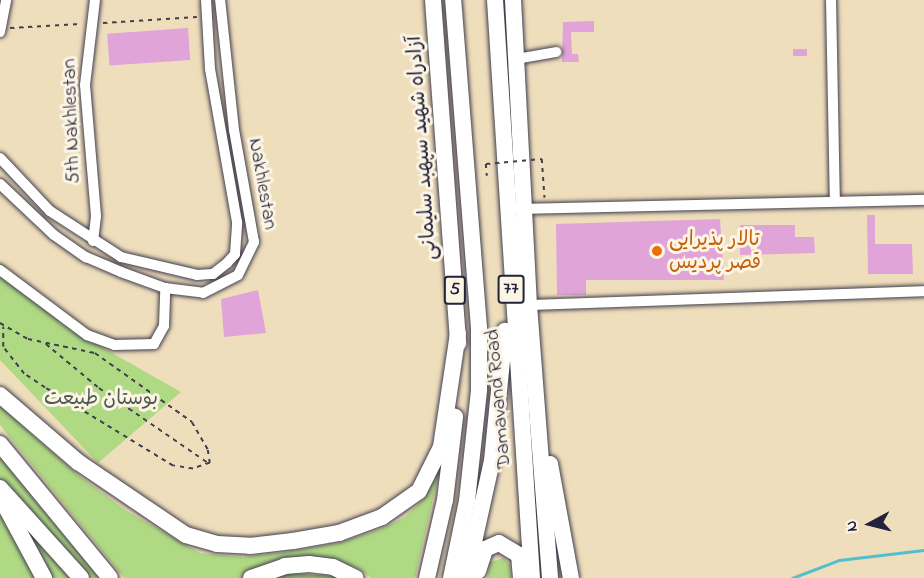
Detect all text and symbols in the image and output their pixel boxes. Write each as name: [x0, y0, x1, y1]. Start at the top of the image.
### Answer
street label: آزادراه شهید سپهبد سلیمانی: [403, 35, 443, 261]
street label: 5th Nakhlestan: [58, 58, 86, 184]
street label: Nakhlestan: [242, 136, 282, 232]
place label: تالار پذیرایی قصر پردیس: [669, 228, 761, 275]
marker: تالار پذیرایی قصر پردیس: [650, 244, 664, 258]
road number: 77: [498, 274, 524, 304]
road number: 5: [443, 275, 467, 305]
street label: Damavand Road: [481, 328, 517, 470]
park label: بوستان طبیعت: [44, 387, 158, 411]
north arrow: [840, 494, 900, 554]
text: N: [840, 519, 865, 533]

